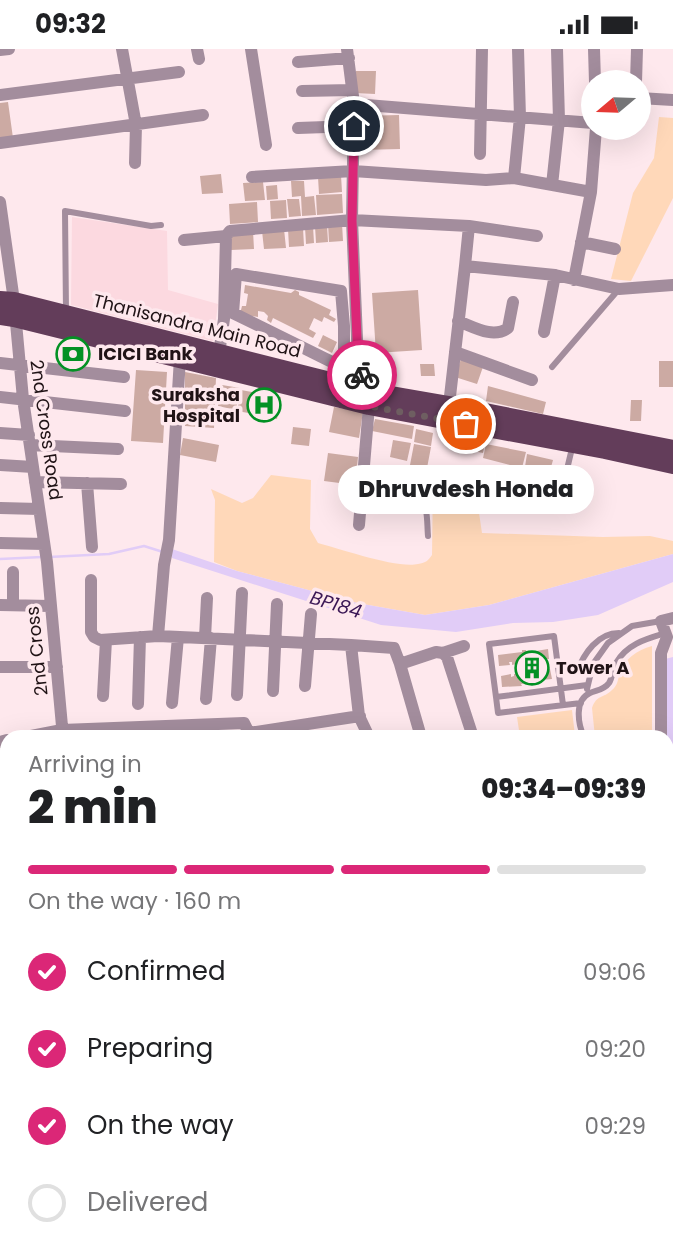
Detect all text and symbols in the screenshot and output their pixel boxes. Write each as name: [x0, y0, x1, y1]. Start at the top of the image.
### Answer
text: 09:32: [35, 6, 106, 42]
north arrow: [581, 70, 651, 140]
map controls: [581, 70, 651, 140]
pin: [324, 96, 384, 156]
icon: home: [335, 107, 373, 145]
street label: Thanisandra Main Road: [90, 288, 304, 363]
bank icon: ICICI Bank: [54, 335, 92, 373]
courier: [327, 340, 397, 410]
place label: ICICI Bank: [98, 341, 193, 366]
icon: bike: [343, 356, 381, 394]
street label: 2nd Cross Road: [24, 358, 69, 502]
place label: Suraksha Hospital: [151, 382, 240, 428]
hospital icon: Suraksha Hospital: [245, 386, 283, 424]
pin: [436, 394, 496, 454]
icon: bag: [447, 405, 485, 443]
callout: Dhruvdesh Honda: [338, 466, 594, 515]
text: Dhruvdesh Honda: [358, 473, 574, 505]
water label: BP184: [307, 584, 365, 625]
street label: 2nd Cross: [19, 605, 54, 697]
building icon: Tower A: [513, 649, 551, 687]
place label: Tower A: [556, 655, 630, 680]
text: Arriving in: [28, 748, 142, 780]
text: 09:34–09:39: [481, 771, 646, 807]
text: 2 min: [28, 775, 158, 839]
text: On the way · 160 m: [28, 885, 241, 917]
icon: check: [28, 953, 66, 991]
text: Confirmed: [87, 953, 225, 989]
text: 09:06: [583, 956, 646, 988]
icon: check: [28, 1030, 66, 1068]
text: Preparing: [87, 1030, 213, 1066]
text: 09:20: [584, 1033, 646, 1065]
icon: check: [28, 1107, 66, 1145]
text: On the way: [87, 1107, 234, 1143]
text: 09:29: [584, 1110, 646, 1142]
text: Delivered: [87, 1184, 208, 1220]

